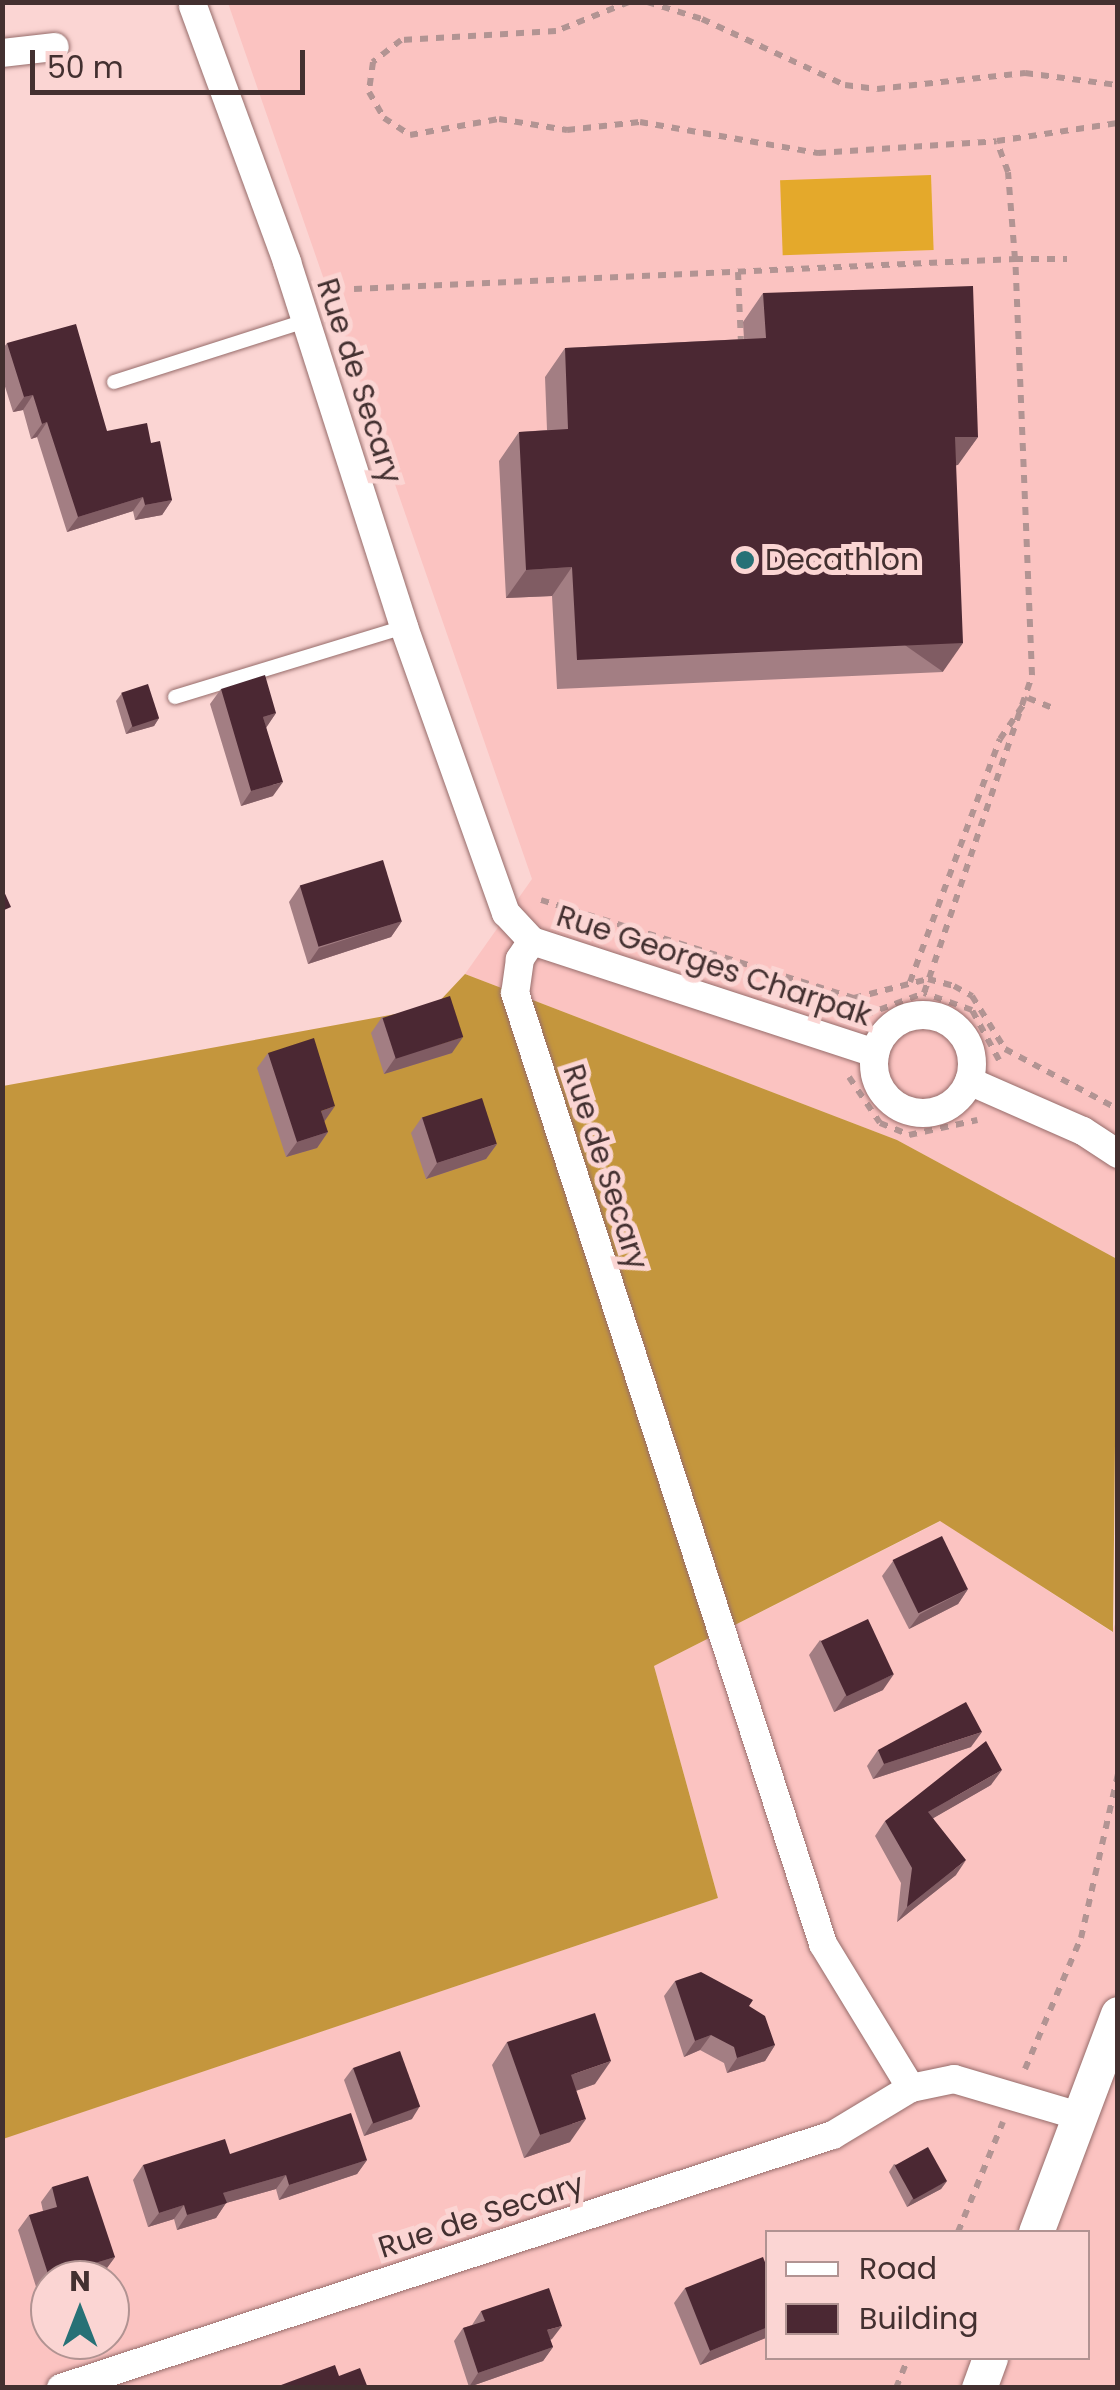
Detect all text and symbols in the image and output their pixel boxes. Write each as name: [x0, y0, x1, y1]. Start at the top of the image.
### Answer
scale bar: [35, 30, 310, 92]
text: 50 m: [47, 46, 124, 89]
street label: Rue de Secary: [309, 274, 409, 488]
place label: Decathlon: [765, 542, 919, 578]
marker: Decathlon: [734, 549, 756, 571]
street label: Rue Georges Charpak: [552, 898, 876, 1034]
street label: Rue de Secary: [555, 1060, 655, 1274]
street label: Rue de Secary: [374, 2166, 588, 2266]
legend: [765, 2230, 1090, 2360]
text: Road: [859, 2247, 937, 2290]
north arrow: [30, 2260, 130, 2360]
text: N: [69, 2262, 91, 2301]
text: Building: [859, 2297, 979, 2340]

